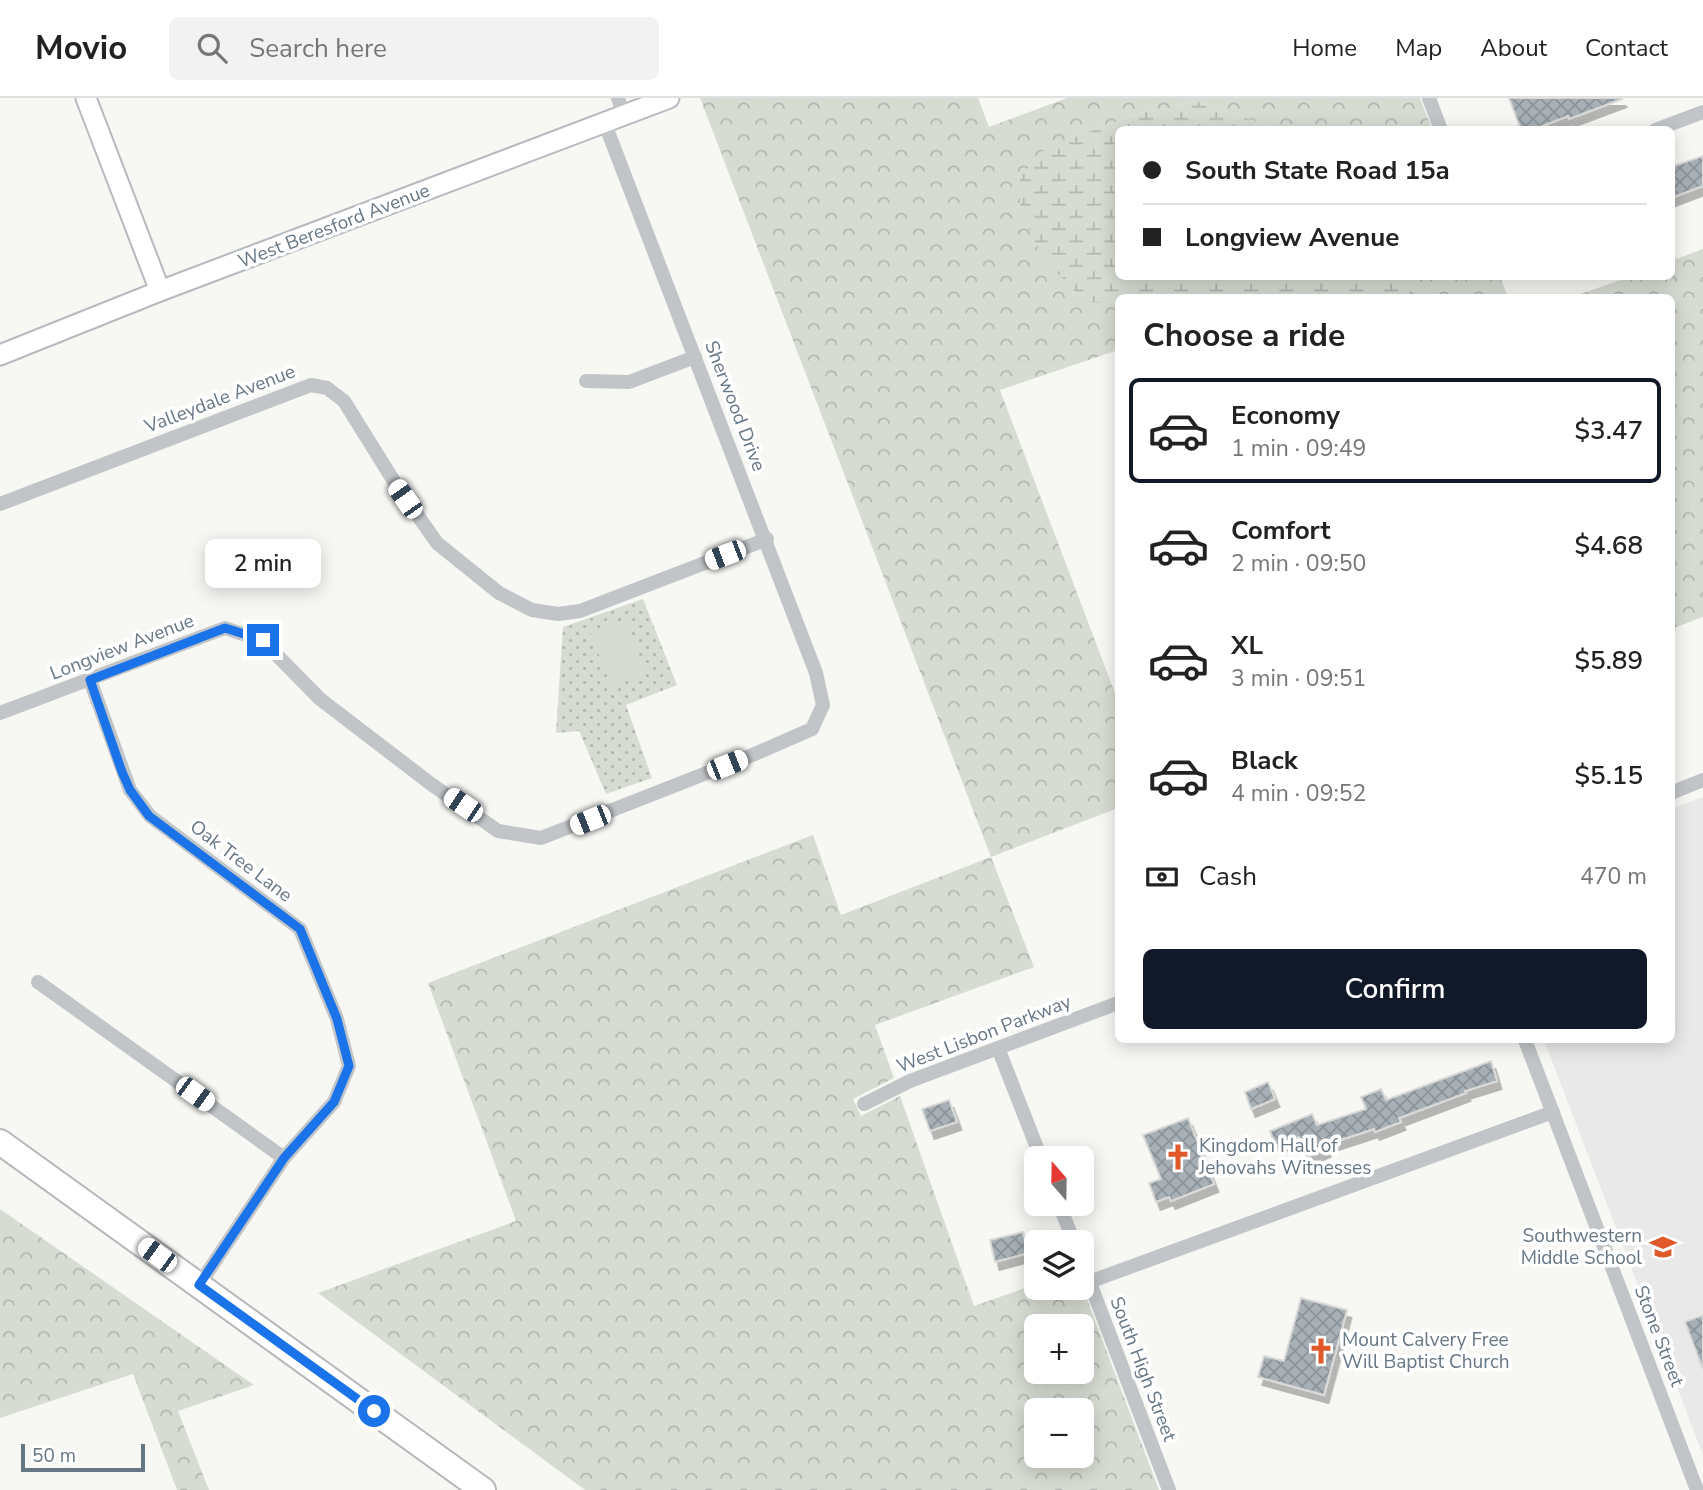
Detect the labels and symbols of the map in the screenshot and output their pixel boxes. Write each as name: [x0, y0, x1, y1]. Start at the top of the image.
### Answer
street label: West Beresford Avenue: [234, 177, 434, 275]
street label: Sherwood Drive: [698, 337, 772, 475]
street label: Valleydale Avenue: [140, 358, 299, 440]
car: [385, 476, 426, 522]
callout: 2 min: [205, 538, 321, 588]
car: [702, 538, 749, 572]
street label: Longview Avenue: [46, 608, 198, 686]
route end: [247, 624, 279, 656]
car: [704, 747, 751, 783]
car: [440, 785, 487, 825]
car: [567, 802, 614, 838]
street label: Oak Tree Lane: [184, 814, 298, 908]
street label: West Lisbon Parkway: [893, 989, 1075, 1079]
car: [172, 1073, 219, 1115]
place label: Kingdom Hall of Jehovahs Witnesses: [1198, 1133, 1371, 1181]
church icon: Kingdom Hall of Jehovahs Witnesses: [1163, 1142, 1193, 1172]
north arrow: [1024, 1146, 1094, 1216]
place label: Southwestern Middle School: [1521, 1223, 1642, 1271]
school or university icon: Southwestern Middle School: [1648, 1232, 1678, 1262]
car: [134, 1234, 181, 1276]
street label: Stone Street: [1628, 1282, 1690, 1391]
street label: South High Street: [1103, 1293, 1183, 1445]
place label: Mount Calvery Free Will Baptist Church: [1342, 1327, 1510, 1375]
church icon: Mount Calvery Free Will Baptist Church: [1306, 1336, 1336, 1366]
route start: [358, 1395, 390, 1427]
scale bar: [21, 1441, 145, 1473]

